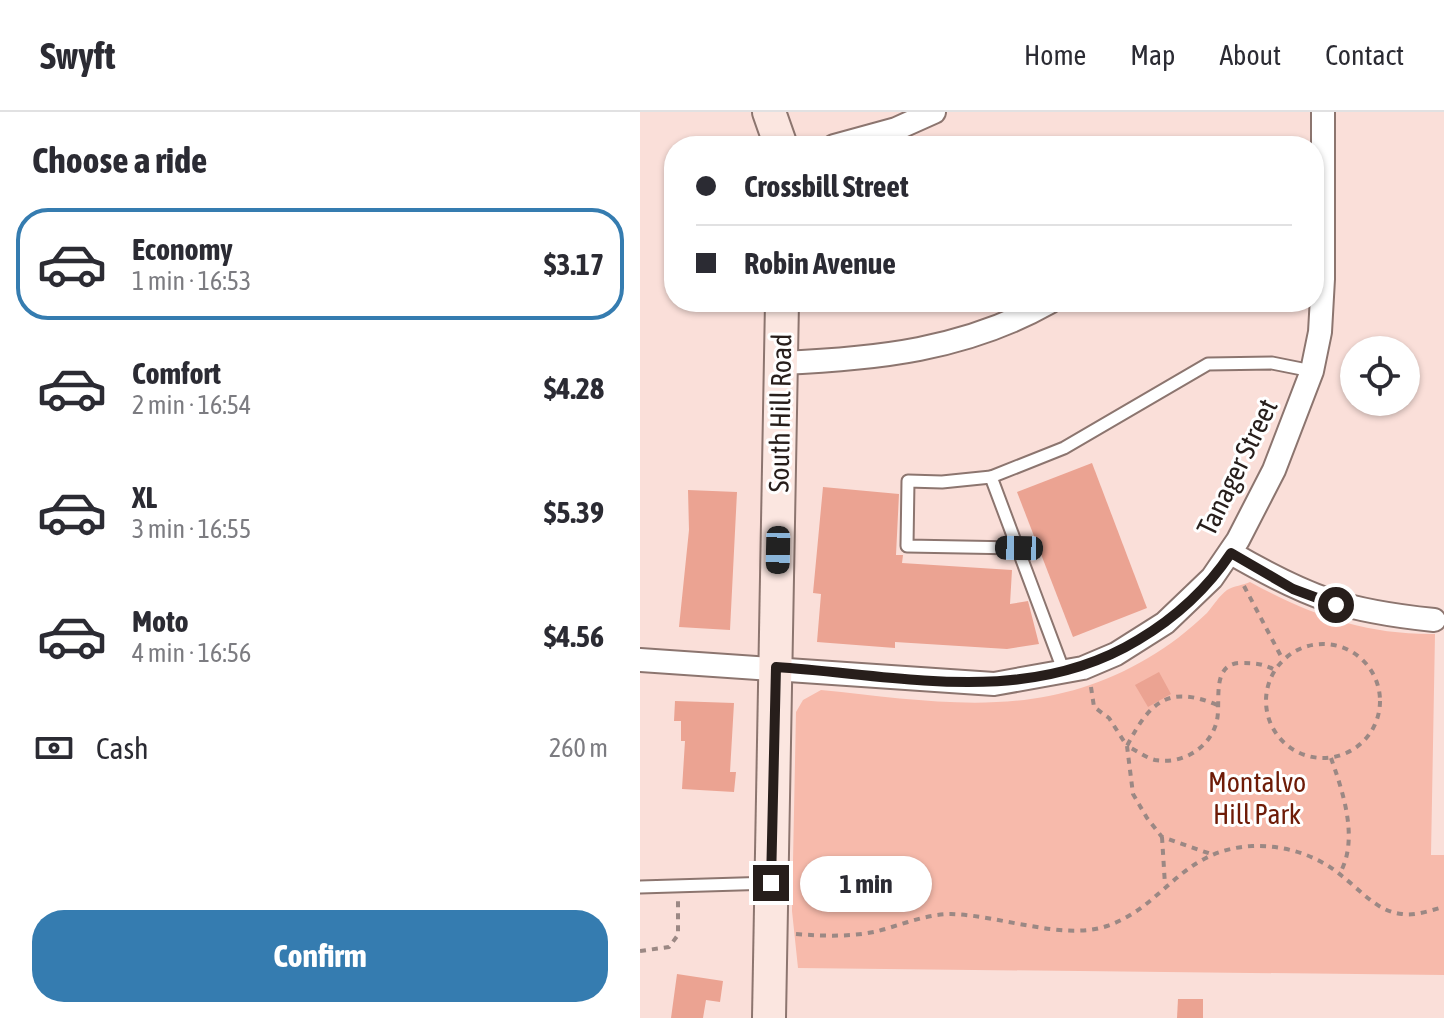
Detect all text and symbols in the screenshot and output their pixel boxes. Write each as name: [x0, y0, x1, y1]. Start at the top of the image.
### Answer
text: Swyft: [40, 34, 115, 77]
text: Home: [1024, 39, 1086, 71]
text: Map: [1130, 39, 1175, 71]
text: About: [1219, 39, 1281, 71]
text: Contact: [1325, 39, 1404, 71]
text: Choose a ride: [32, 139, 207, 181]
text: Crossbill Street: [744, 169, 909, 203]
icon: car: [36, 228, 108, 300]
text: Economy: [132, 232, 233, 266]
text: Robin Avenue: [744, 246, 896, 280]
text: $3.17: [544, 247, 604, 281]
text: 1 min · 16:53: [132, 266, 251, 296]
street label: South Hill Road: [763, 333, 797, 493]
map controls: [1340, 336, 1420, 416]
button: locate: [1340, 336, 1420, 416]
icon: car: [36, 352, 108, 424]
text: Comfort: [132, 356, 221, 390]
text: $4.28: [544, 371, 604, 405]
text: 2 min · 16:54: [132, 390, 251, 420]
street label: Tanager Street: [1190, 394, 1284, 540]
icon: car: [36, 476, 108, 548]
text: XL: [132, 480, 157, 514]
text: $5.39: [544, 495, 604, 529]
text: 3 min · 16:55: [132, 514, 251, 544]
car: [766, 526, 790, 574]
car: [995, 536, 1043, 560]
route start: [1318, 587, 1354, 623]
icon: car: [36, 600, 108, 672]
text: Moto: [132, 604, 189, 638]
text: $4.56: [544, 619, 604, 653]
text: 4 min · 16:56: [132, 638, 251, 668]
icon: cash: [32, 726, 76, 770]
text: Cash: [96, 731, 149, 765]
text: 260 m: [549, 733, 608, 763]
park label: Montalvo Hill Park: [1208, 766, 1306, 830]
callout: 1 min: [799, 855, 931, 911]
route end: [753, 865, 789, 901]
text: 1 min: [839, 869, 893, 899]
button: Confirm: [32, 910, 608, 1002]

